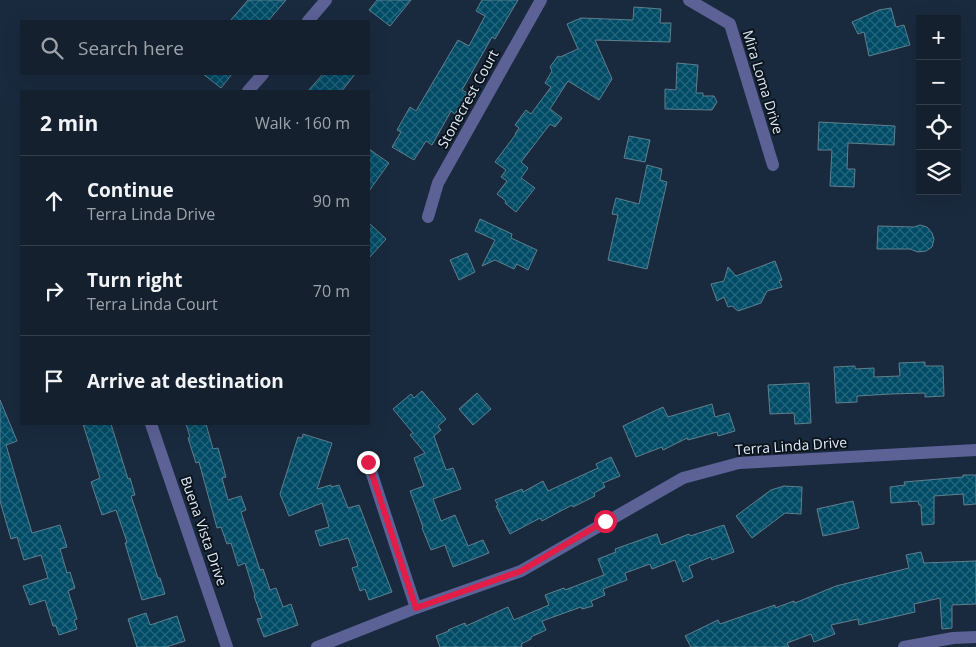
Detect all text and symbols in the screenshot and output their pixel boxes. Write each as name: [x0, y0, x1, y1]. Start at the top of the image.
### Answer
map controls: [916, 15, 961, 195]
button: +: [916, 15, 961, 60]
search box: [20, 20, 370, 75]
street label: Mira Loma Drive: [739, 28, 788, 136]
icon: search: [38, 34, 66, 62]
text: Search here: [78, 35, 184, 61]
street label: Stonecrest Court: [433, 46, 502, 151]
button: −: [916, 60, 961, 105]
button: locate: [916, 105, 961, 150]
text: 2 min: [40, 109, 98, 137]
text: Walk · 160 m: [255, 112, 350, 134]
button: layers: [916, 150, 961, 195]
text: Continue: [87, 177, 174, 203]
icon: ahead: [40, 187, 68, 215]
text: 90 m: [313, 190, 350, 212]
text: Terra Linda Drive: [87, 203, 215, 225]
text: Turn right: [87, 267, 182, 293]
icon: right: [40, 277, 68, 305]
text: 70 m: [313, 280, 350, 302]
text: Terra Linda Court: [87, 293, 218, 315]
icon: arrive: [40, 367, 68, 395]
text: Arrive at destination: [87, 368, 284, 394]
street label: Terra Linda Drive: [734, 432, 848, 459]
route end: [357, 451, 380, 474]
street label: Buena Vista Drive: [177, 474, 232, 588]
route start: [594, 510, 617, 533]

